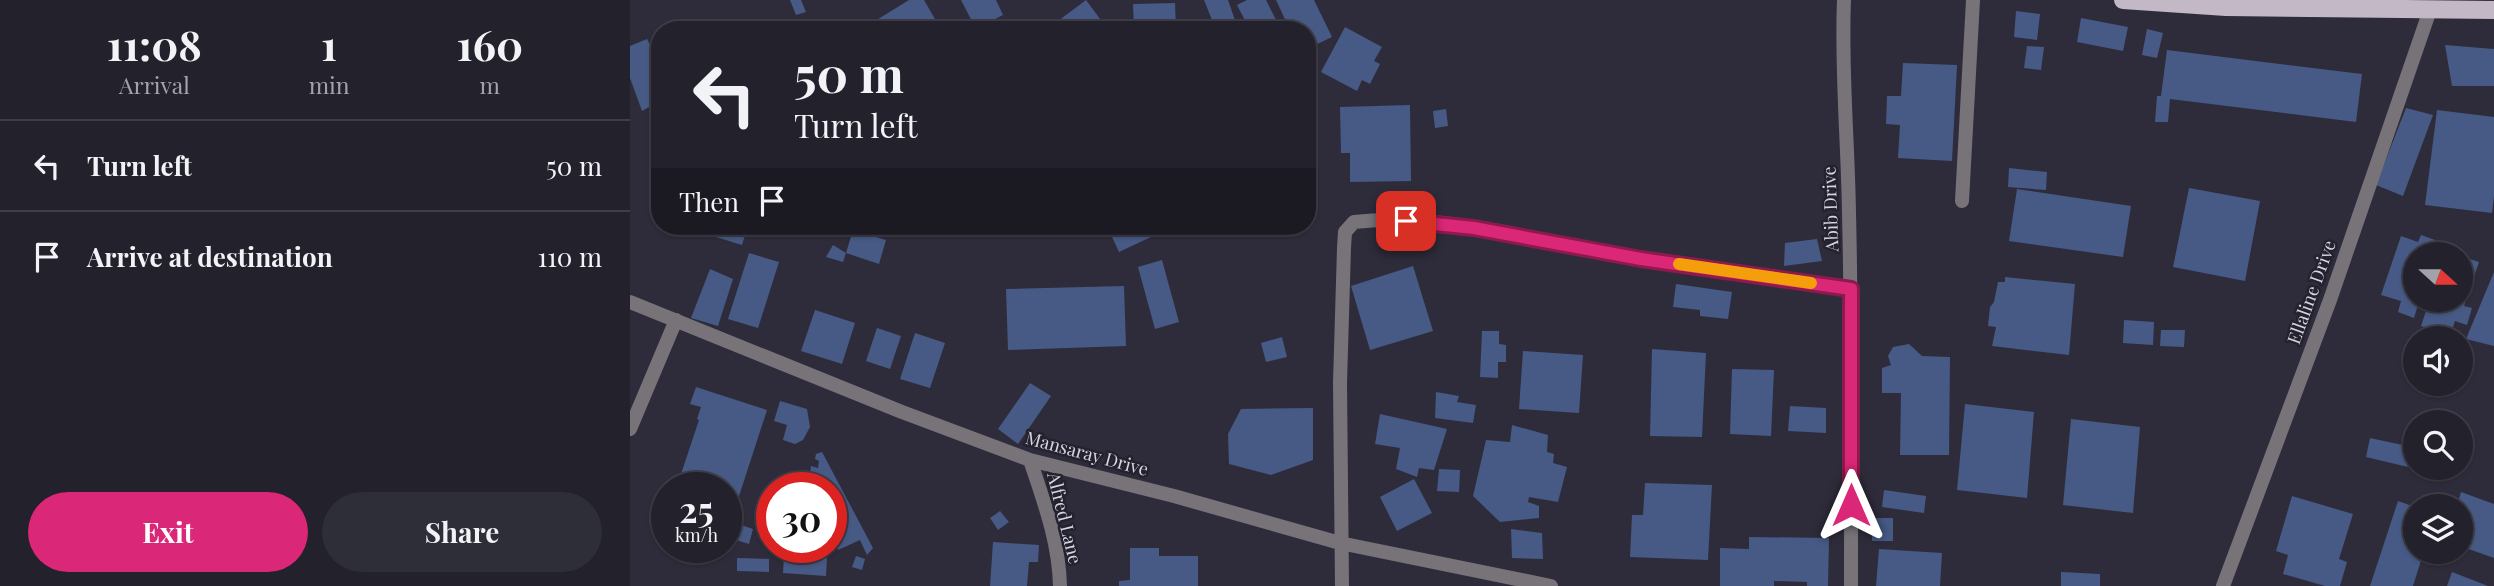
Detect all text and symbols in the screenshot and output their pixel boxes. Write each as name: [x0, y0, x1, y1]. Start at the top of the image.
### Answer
text: 11:08: [107, 16, 202, 72]
text: 1: [321, 16, 337, 72]
text: 160: [456, 16, 523, 72]
text: 50 m: [794, 40, 904, 105]
icon: left: [679, 49, 770, 140]
text: Arrival: [119, 69, 190, 100]
text: min: [309, 69, 350, 100]
text: m: [480, 69, 500, 100]
text: Turn left: [794, 103, 918, 146]
icon: left: [28, 147, 66, 185]
text: Turn left: [87, 148, 192, 183]
text: 50 m: [546, 148, 602, 183]
street label: Abib Drive: [1817, 166, 1844, 253]
icon: arrive: [753, 182, 791, 220]
text: Then: [679, 184, 739, 219]
pin: [1376, 191, 1436, 251]
icon: arrive: [1387, 202, 1425, 240]
street label: Ellaline Drive: [2281, 237, 2341, 347]
icon: arrive: [28, 238, 66, 276]
text: Arrive at destination: [87, 239, 333, 274]
text: 110 m: [538, 239, 602, 274]
north arrow: [2403, 242, 2473, 312]
map controls: [2403, 242, 2473, 564]
button: sound: [2403, 326, 2473, 396]
button: search: [2403, 410, 2473, 480]
street label: Mansaray Drive: [1023, 425, 1151, 481]
position arrow: [1814, 468, 1888, 542]
street label: Alfred Lane: [1042, 469, 1088, 566]
speed limit sign: 30: [756, 472, 847, 563]
text: 25: [679, 485, 714, 532]
button: Exit: [28, 492, 308, 572]
button: Share: [322, 492, 602, 572]
button: layers: [2403, 494, 2473, 564]
text: km/h: [675, 523, 718, 547]

